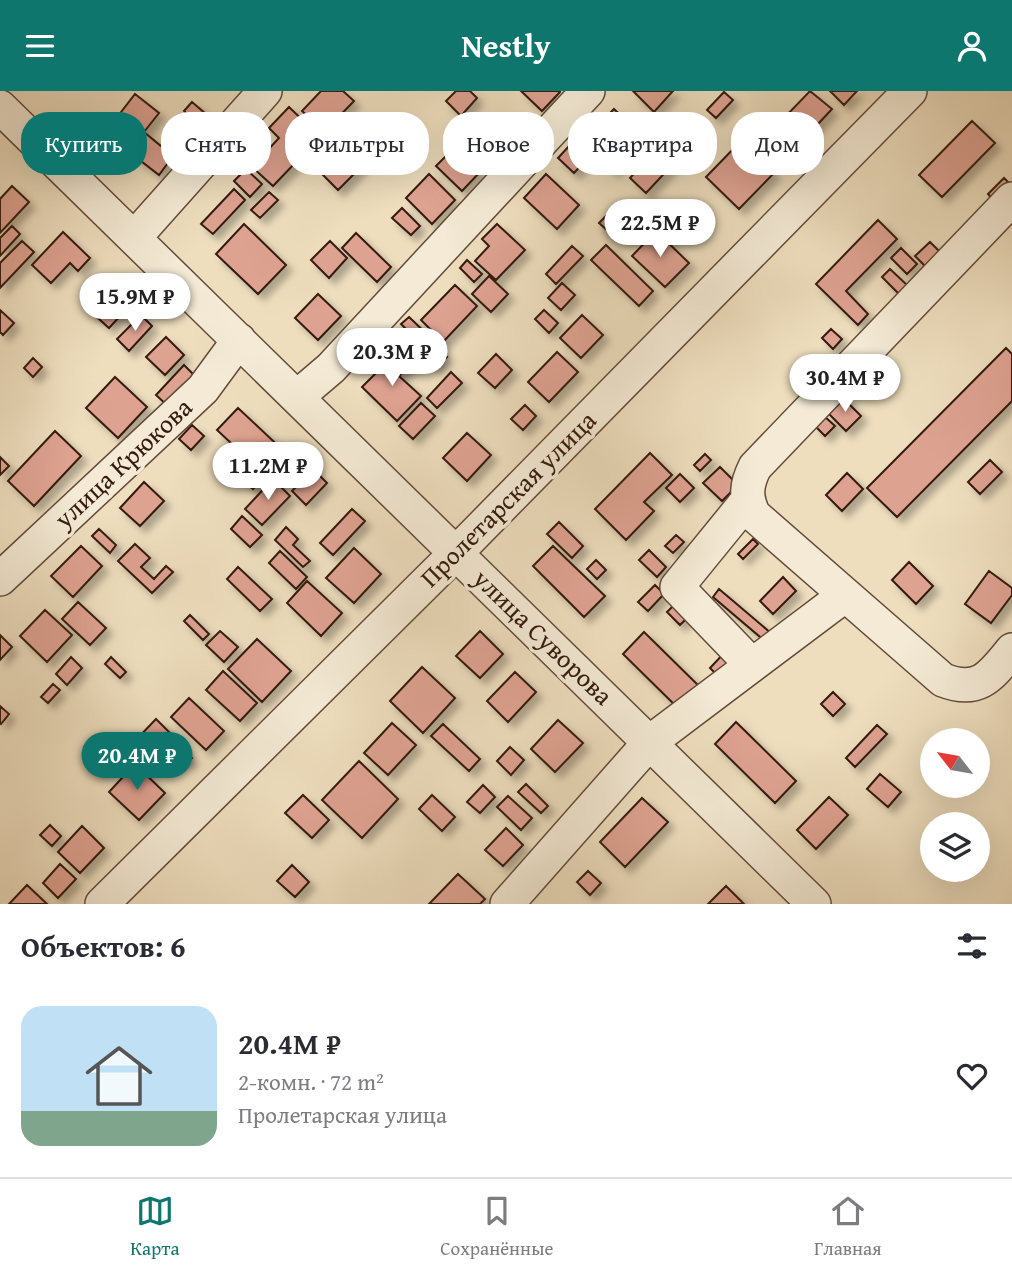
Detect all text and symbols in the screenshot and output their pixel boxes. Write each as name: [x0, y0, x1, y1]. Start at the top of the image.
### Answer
text: Nestly: [461, 22, 551, 69]
icon: menu: [21, 27, 59, 65]
icon: person: [953, 27, 991, 65]
chip: Купить: [21, 112, 147, 175]
chip: Снять: [161, 112, 271, 175]
chip: Фильтры: [285, 112, 429, 175]
chip: Новое: [443, 112, 554, 175]
chip: Квартира: [568, 112, 717, 175]
chip: Дом: [731, 112, 824, 175]
pin: 22.5M ₽: [595, 199, 725, 259]
text: 22.5M ₽: [620, 205, 700, 238]
pin: 15.9M ₽: [70, 273, 200, 333]
text: 15.9M ₽: [95, 279, 175, 312]
pin: 20.3M ₽: [327, 329, 457, 388]
text: 20.3M ₽: [352, 334, 432, 367]
pin: 30.4M ₽: [780, 355, 910, 414]
text: 30.4M ₽: [805, 360, 885, 393]
street label: улица Крюкова: [44, 388, 201, 538]
street label: Пролетарская улица: [410, 401, 605, 596]
pin: 11.2M ₽: [203, 443, 333, 502]
text: 11.2M ₽: [228, 448, 308, 481]
street label: улица Суворова: [464, 559, 623, 714]
north arrow: [920, 728, 990, 798]
map controls: [920, 728, 990, 882]
pin: 20.4M ₽: [72, 733, 202, 792]
text: 20.4M ₽: [97, 738, 177, 771]
button: layers: [920, 812, 990, 882]
text: Объектов: 6: [21, 924, 185, 968]
icon: filters: [953, 927, 991, 965]
text: 20.4M ₽: [238, 1021, 341, 1065]
icon: home: [77, 1034, 161, 1118]
icon: heart: [953, 1057, 991, 1095]
text: 2-комн. · 72 m²: [238, 1065, 384, 1098]
text: Пролетарская улица: [238, 1098, 447, 1131]
tab: Карта: [130, 1192, 180, 1262]
tab: Сохранённые: [440, 1192, 553, 1262]
tab: Главная: [814, 1192, 882, 1262]

